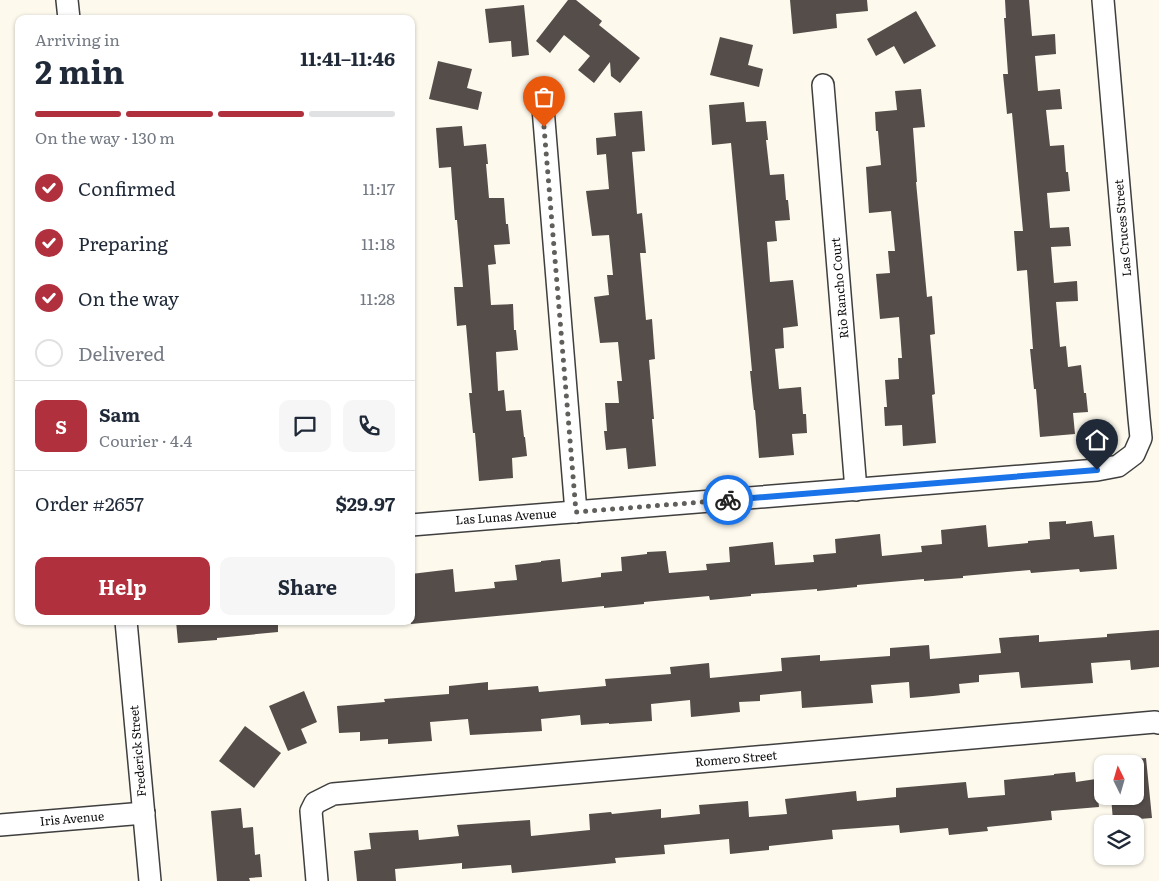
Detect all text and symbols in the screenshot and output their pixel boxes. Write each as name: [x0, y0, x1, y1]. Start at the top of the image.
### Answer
text: Arriving in: [35, 27, 120, 51]
text: 11:41–11:46: [300, 44, 395, 72]
text: 2 min: [35, 46, 124, 94]
pin: [523, 76, 565, 127]
icon: bag: [530, 83, 558, 111]
text: On the way · 130 m: [35, 125, 175, 149]
icon: check: [35, 174, 63, 202]
text: Confirmed: [78, 174, 176, 202]
text: 11:17: [363, 176, 395, 200]
street label: Las Cruces Street: [1109, 179, 1135, 277]
icon: check: [35, 229, 63, 257]
text: Preparing: [78, 229, 168, 257]
text: 11:18: [361, 231, 395, 255]
street label: Rio Rancho Court: [826, 237, 852, 339]
icon: check: [35, 284, 63, 312]
text: On the way: [78, 284, 179, 312]
text: 11:28: [360, 286, 395, 310]
text: Delivered: [78, 339, 165, 367]
text: Sam: [99, 400, 140, 428]
button: chat: [279, 400, 331, 452]
button: phone: [343, 400, 395, 452]
text: S: [55, 412, 67, 440]
pin: [1076, 419, 1118, 470]
icon: home: [1083, 426, 1111, 454]
text: Courier · 4.4: [99, 428, 192, 452]
courier: [703, 475, 753, 525]
icon: bike: [714, 486, 742, 514]
text: Order #2657: [35, 489, 144, 517]
text: $29.97: [335, 489, 395, 517]
street label: Las Lunas Avenue: [455, 503, 557, 529]
button: Help: [35, 557, 210, 615]
button: Share: [220, 557, 395, 615]
street label: Frederick Street: [124, 704, 150, 798]
street label: Romero Street: [694, 745, 778, 771]
north arrow: [1094, 755, 1144, 805]
map controls: [1094, 755, 1144, 865]
street label: Iris Avenue: [39, 806, 105, 830]
button: layers: [1094, 815, 1144, 865]

